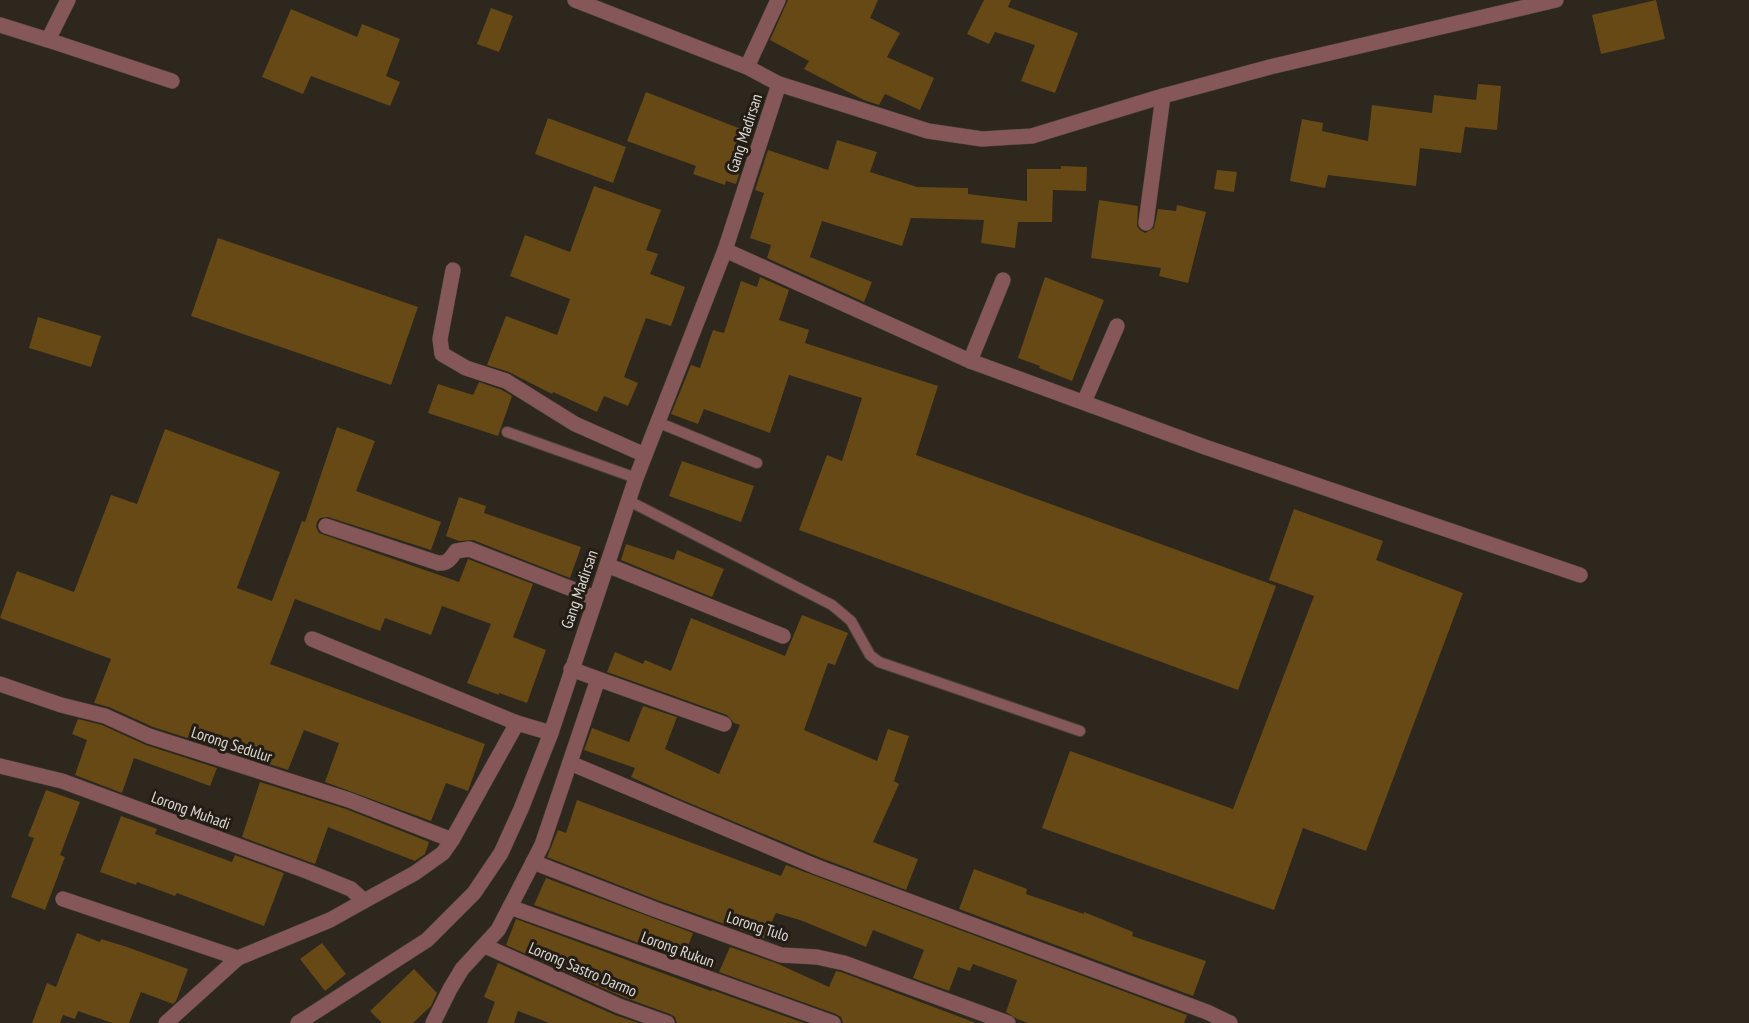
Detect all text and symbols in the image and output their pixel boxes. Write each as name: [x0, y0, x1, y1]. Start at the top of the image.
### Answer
street label: Gang Madirsan: [722, 91, 766, 175]
street label: Gang Madirsan: [556, 547, 602, 631]
street label: Lorong Sedulur: [189, 722, 276, 767]
street label: Lorong Muhadi: [149, 787, 233, 833]
street label: Lorong Tulo: [724, 907, 792, 945]
street label: Lorong Rukun: [639, 927, 717, 971]
street label: Lorong Sastro Darmo: [526, 937, 640, 1001]

